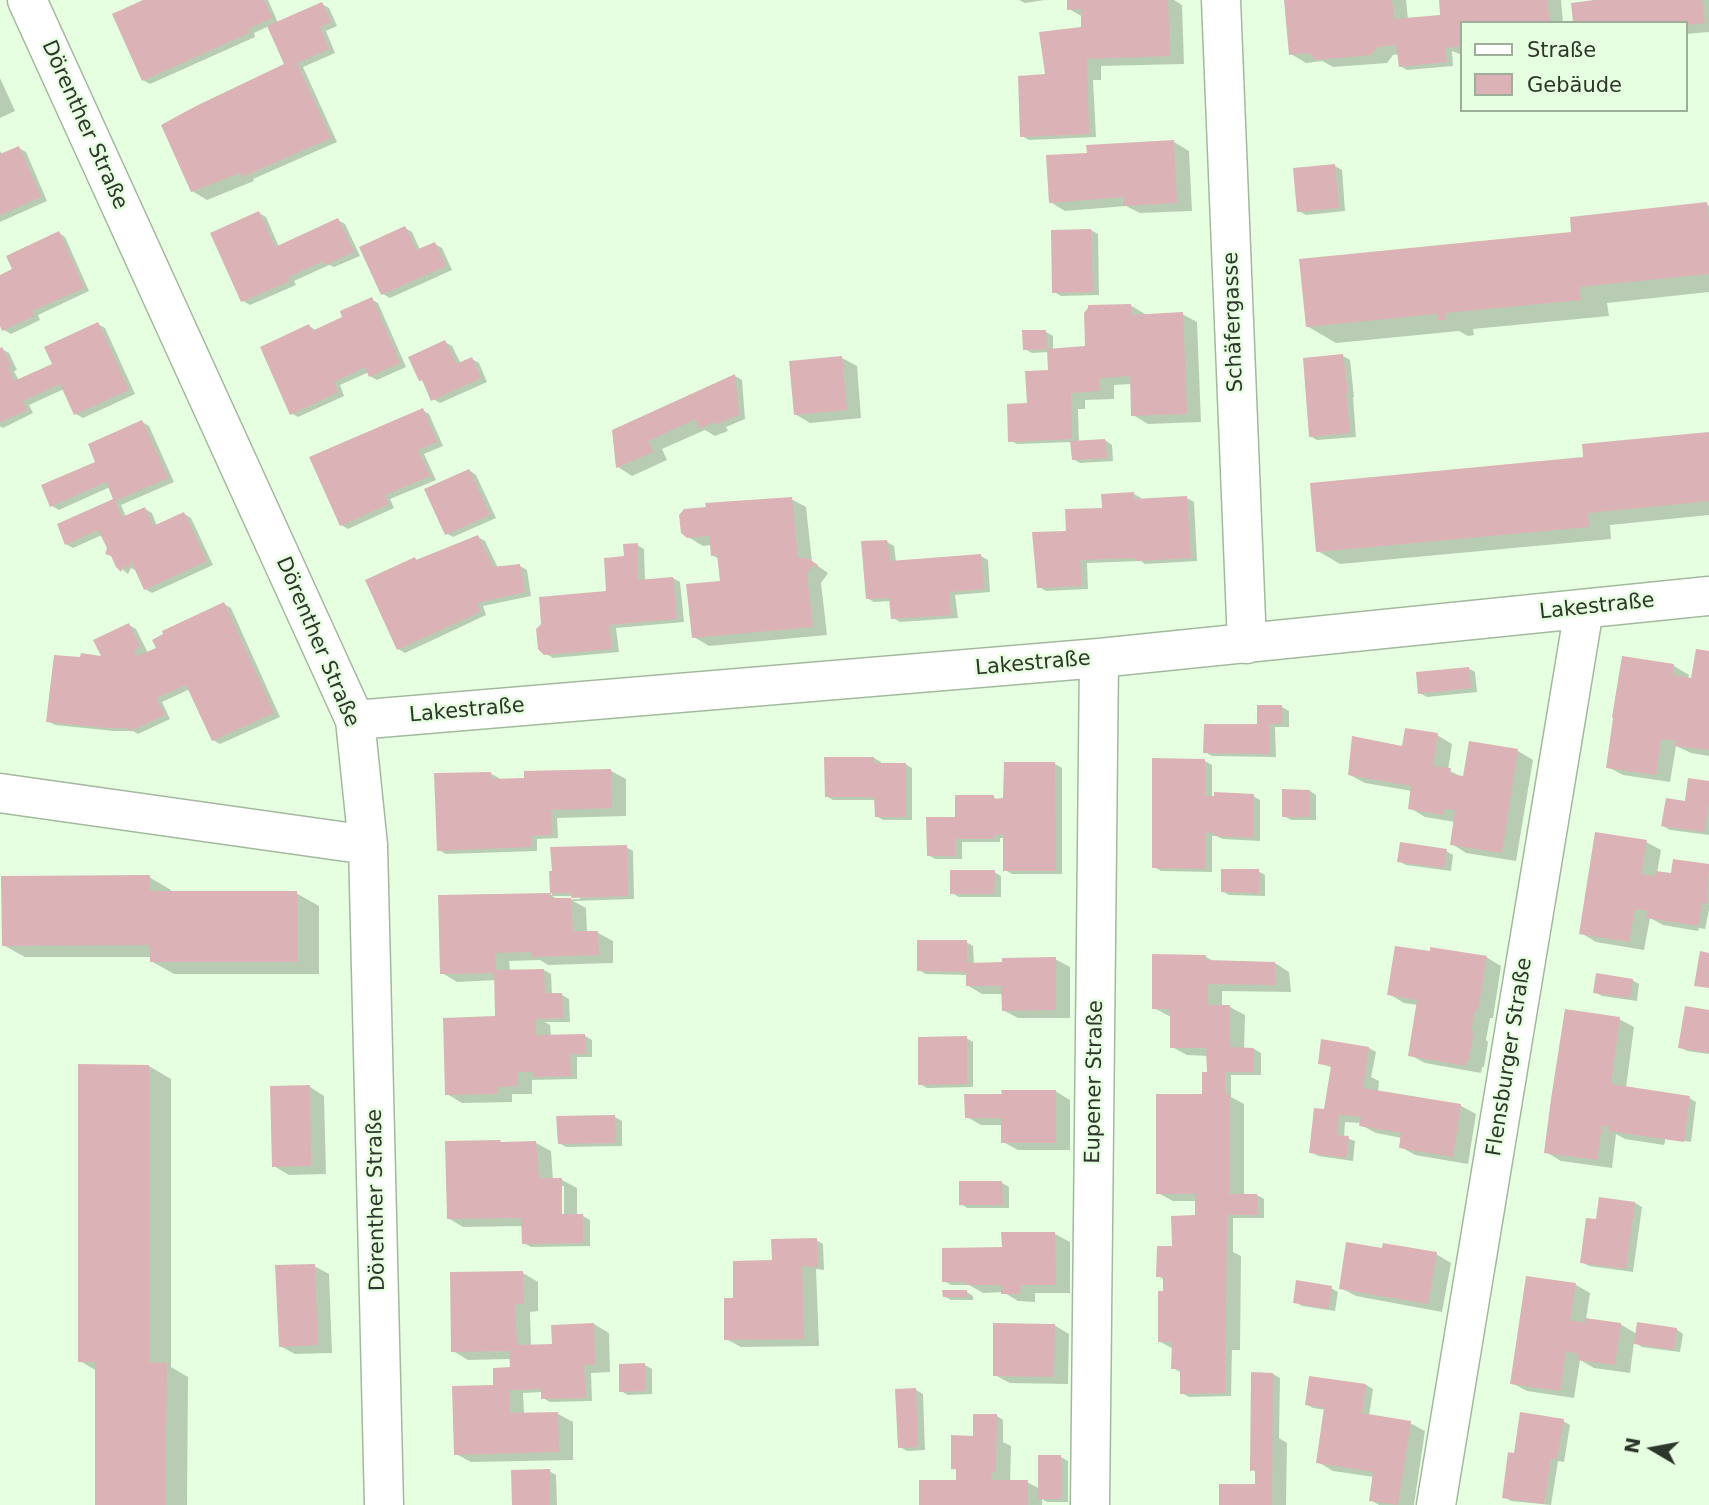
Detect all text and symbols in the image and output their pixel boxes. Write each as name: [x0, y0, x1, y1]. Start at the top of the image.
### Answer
legend: [1460, 21, 1688, 112]
street label: Dörenther Straße: [35, 37, 133, 213]
text: Straße: [1527, 38, 1596, 62]
text: Gebäude: [1527, 73, 1622, 97]
street label: Schäfergasse: [1219, 251, 1249, 393]
street label: Dörenther Straße: [270, 553, 364, 731]
street label: Lakestraße: [1538, 588, 1656, 626]
street label: Lakestraße: [974, 646, 1092, 682]
street label: Lakestraße: [408, 693, 526, 729]
street label: Flensburger Straße: [1482, 956, 1538, 1158]
street label: Eupener Straße: [1081, 1000, 1109, 1164]
street label: Dörenther Straße: [363, 1109, 391, 1291]
north arrow: [1618, 1414, 1688, 1484]
text: N: [1620, 1436, 1645, 1455]

